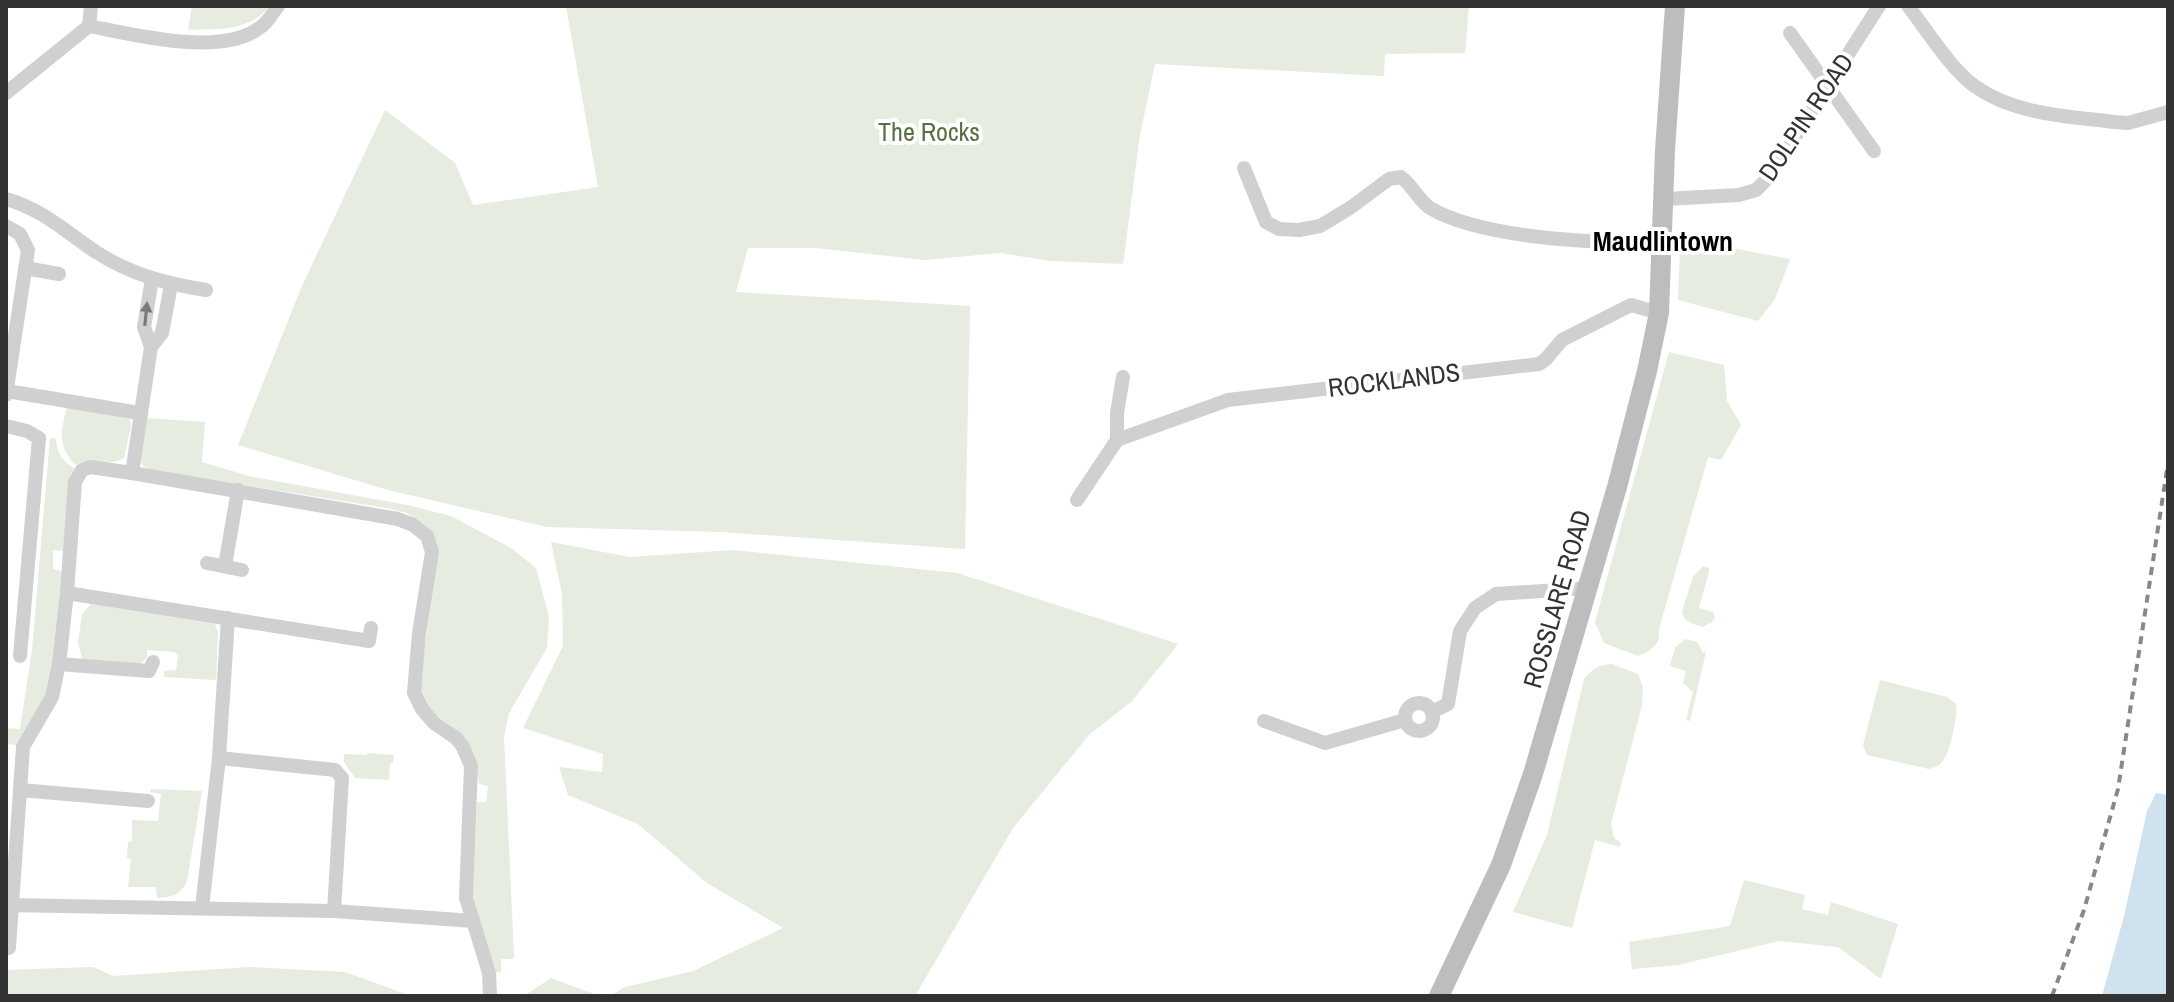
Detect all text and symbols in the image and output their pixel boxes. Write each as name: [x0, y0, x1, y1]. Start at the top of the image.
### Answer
street label: DOLPIN ROAD: [1750, 46, 1861, 187]
park label: The Rocks: [878, 114, 980, 149]
district label: Maudlintown: [1593, 222, 1733, 260]
one-way arrow: [139, 301, 152, 326]
street label: ROCKLANDS: [1326, 354, 1462, 405]
street label: ROSSLARE ROAD: [1514, 506, 1599, 692]

